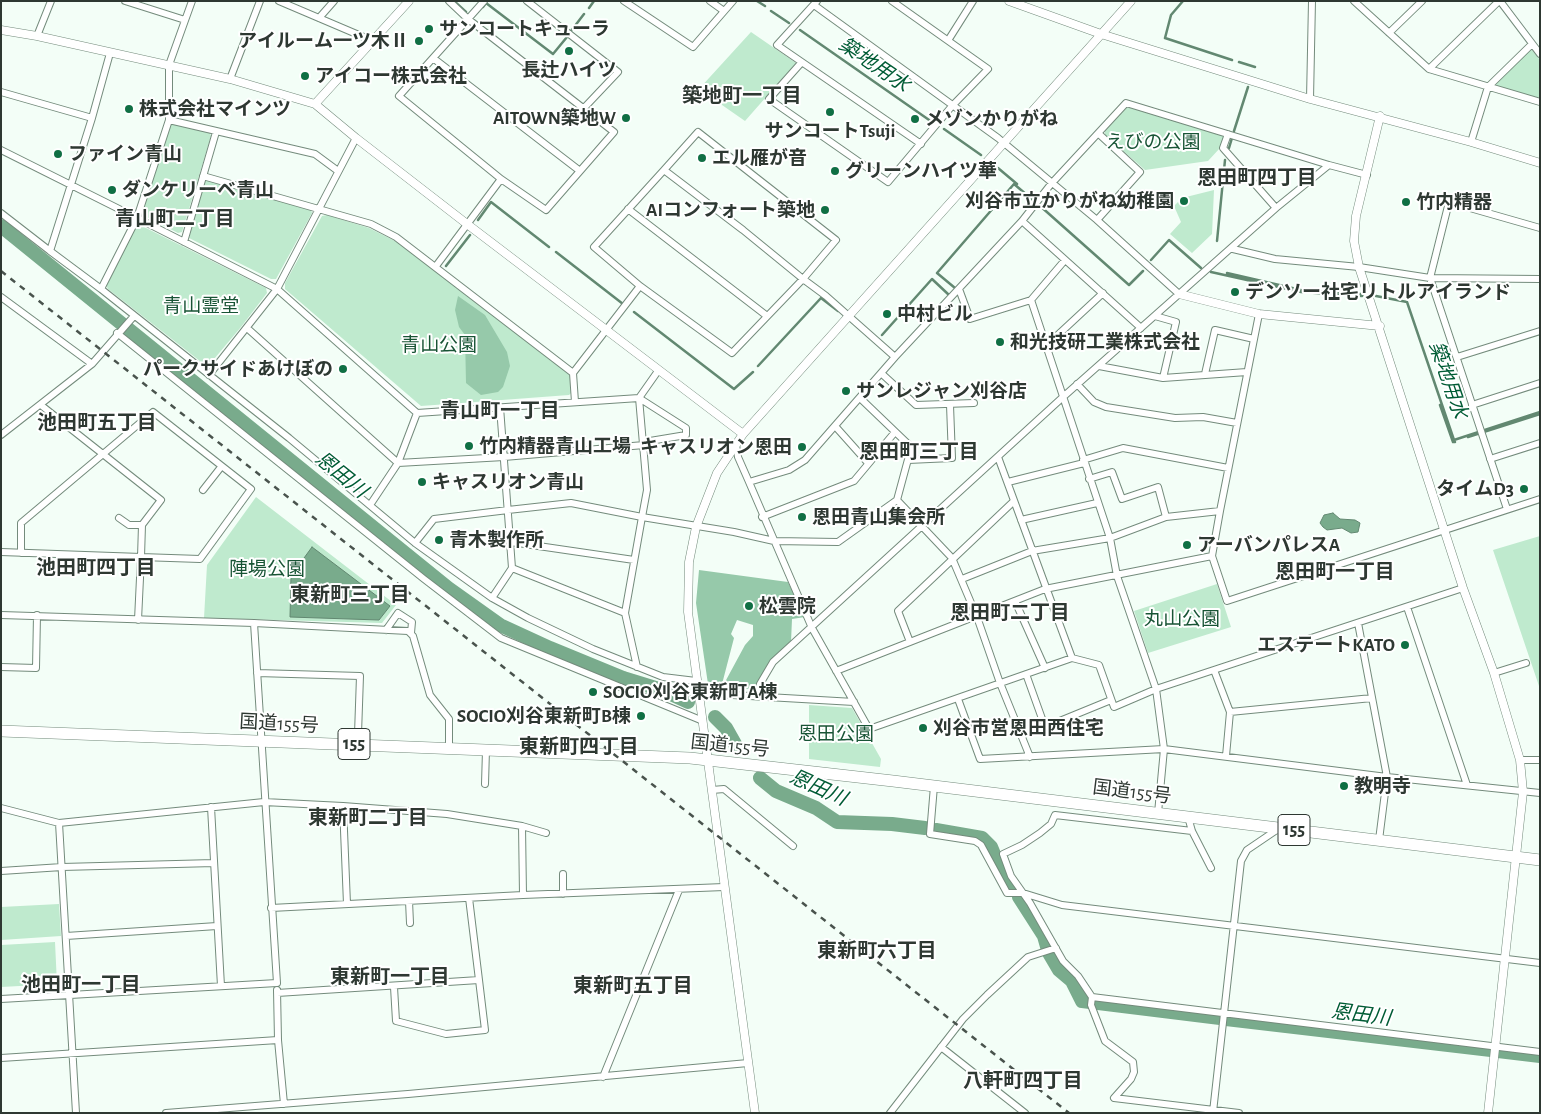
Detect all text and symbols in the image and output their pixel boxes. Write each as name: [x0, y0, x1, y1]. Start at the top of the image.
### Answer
place label: サンコートキューラ: [439, 18, 610, 40]
marker: サンコートキューラ: [423, 23, 435, 35]
place label: アイルーム一ツ木Ⅱ: [238, 30, 409, 52]
water label: 築地用水: [834, 33, 914, 97]
marker: アイルーム一ツ木Ⅱ: [413, 35, 425, 47]
marker: 長辻ハイツ: [563, 45, 575, 57]
place label: 長辻ハイツ: [522, 59, 616, 81]
place label: アイコー株式会社: [315, 65, 467, 87]
marker: アイコー株式会社: [299, 70, 311, 82]
district label: 築地町一丁目: [682, 84, 802, 108]
place label: 株式会社マインツ: [139, 98, 291, 120]
marker: 株式会社マインツ: [123, 103, 135, 115]
marker: サンコートTsuji: [824, 106, 836, 118]
place label: AITOWN築地W: [493, 107, 616, 129]
place label: メゾンかりがね: [925, 108, 1058, 130]
marker: AITOWN築地W: [620, 112, 632, 124]
marker: メゾンかりがね: [909, 113, 921, 125]
place label: サンコートTsuji: [765, 120, 895, 142]
park label: えびの公園: [1106, 131, 1200, 153]
place label: ファイン青山: [68, 143, 182, 165]
place label: エル雁が音: [712, 147, 807, 169]
marker: ファイン青山: [52, 148, 64, 160]
marker: エル雁が音: [696, 152, 708, 164]
place label: グリーンハイツ華: [845, 160, 997, 182]
marker: グリーンハイツ華: [829, 165, 841, 177]
district label: 恩田町四丁目: [1197, 166, 1317, 190]
place label: ダンケリーベ青山: [122, 179, 274, 201]
marker: ダンケリーベ青山: [106, 184, 118, 196]
place label: 刈谷市立かりがね幼稚園: [965, 190, 1174, 212]
place label: 竹内精器: [1416, 191, 1492, 213]
marker: 刈谷市立かりがね幼稚園: [1178, 195, 1190, 207]
marker: 竹内精器: [1400, 196, 1412, 208]
place label: AIコンフォート築地: [646, 199, 815, 221]
marker: AIコンフォート築地: [819, 204, 831, 216]
district label: 青山町二丁目: [115, 207, 235, 231]
place label: デンソー社宅リトルアイランド: [1245, 281, 1511, 303]
marker: デンソー社宅リトルアイランド: [1229, 286, 1241, 298]
park label: 青山霊堂: [163, 295, 239, 317]
place label: 中村ビル: [897, 303, 973, 325]
marker: 中村ビル: [881, 308, 893, 320]
place label: 和光技研工業株式会社: [1010, 331, 1200, 353]
park label: 青山公園: [401, 334, 477, 356]
marker: 和光技研工業株式会社: [994, 336, 1006, 348]
water label: 築地用水: [1424, 338, 1472, 422]
place label: パークサイドあけぼの: [143, 358, 333, 380]
marker: パークサイドあけぼの: [337, 363, 349, 375]
place label: サンレジャン刈谷店: [856, 380, 1027, 402]
marker: サンレジャン刈谷店: [840, 385, 852, 397]
district label: 青山町一丁目: [440, 399, 560, 423]
district label: 池田町五丁目: [37, 411, 157, 435]
place label: 竹内精器青山工場: [479, 435, 631, 457]
place label: キャスリオン恩田: [640, 436, 792, 458]
marker: 竹内精器青山工場: [463, 440, 475, 452]
district label: 恩田町三丁目: [859, 440, 979, 464]
marker: キャスリオン恩田: [796, 441, 808, 453]
water label: 恩田川: [310, 447, 372, 503]
place label: キャスリオン青山: [432, 471, 584, 493]
marker: キャスリオン青山: [416, 476, 428, 488]
place label: タイムD3: [1436, 478, 1514, 500]
marker: タイムD3: [1518, 483, 1530, 495]
place label: 恩田青山集会所: [812, 506, 945, 528]
marker: 恩田青山集会所: [796, 511, 808, 523]
place label: 青木製作所: [449, 529, 544, 551]
marker: 青木製作所: [433, 534, 445, 546]
place label: アーバンパレスA: [1197, 534, 1340, 556]
marker: アーバンパレスA: [1181, 539, 1193, 551]
district label: 池田町四丁目: [36, 556, 156, 580]
park label: 陣場公園: [229, 558, 305, 580]
district label: 恩田町一丁目: [1275, 560, 1395, 584]
district label: 東新町三丁目: [290, 583, 410, 607]
place label: 松雲院: [759, 595, 816, 617]
marker: 松雲院: [743, 600, 755, 612]
district label: 恩田町二丁目: [950, 601, 1070, 625]
park label: 丸山公園: [1144, 608, 1220, 630]
place label: エステートKATO: [1257, 634, 1395, 656]
marker: エステートKATO: [1399, 639, 1411, 651]
place label: SOCIO刈谷東新町A棟: [603, 681, 778, 703]
marker: SOCIO刈谷東新町A棟: [587, 686, 599, 698]
place label: SOCIO刈谷東新町B棟: [457, 705, 631, 727]
marker: SOCIO刈谷東新町B棟: [635, 710, 647, 722]
street label: 国道155号: [239, 711, 319, 737]
place label: 刈谷市営恩田西住宅: [933, 717, 1104, 739]
marker: 刈谷市営恩田西住宅: [917, 722, 929, 734]
park label: 恩田公園: [798, 723, 874, 745]
road number: 155: [338, 729, 370, 760]
street label: 国道155号: [689, 731, 771, 761]
district label: 東新町四丁目: [519, 735, 639, 759]
water label: 恩田川: [786, 765, 850, 811]
place label: 教明寺: [1354, 775, 1411, 797]
street label: 国道155号: [1091, 776, 1173, 808]
marker: 教明寺: [1338, 780, 1350, 792]
district label: 東新町二丁目: [308, 806, 428, 830]
road number: 155: [1278, 814, 1310, 846]
district label: 東新町六丁目: [817, 939, 937, 963]
district label: 東新町一丁目: [330, 965, 450, 989]
district label: 池田町一丁目: [21, 973, 141, 997]
district label: 東新町五丁目: [573, 974, 693, 998]
water label: 恩田川: [1330, 999, 1392, 1031]
district label: 八軒町四丁目: [963, 1069, 1083, 1093]

